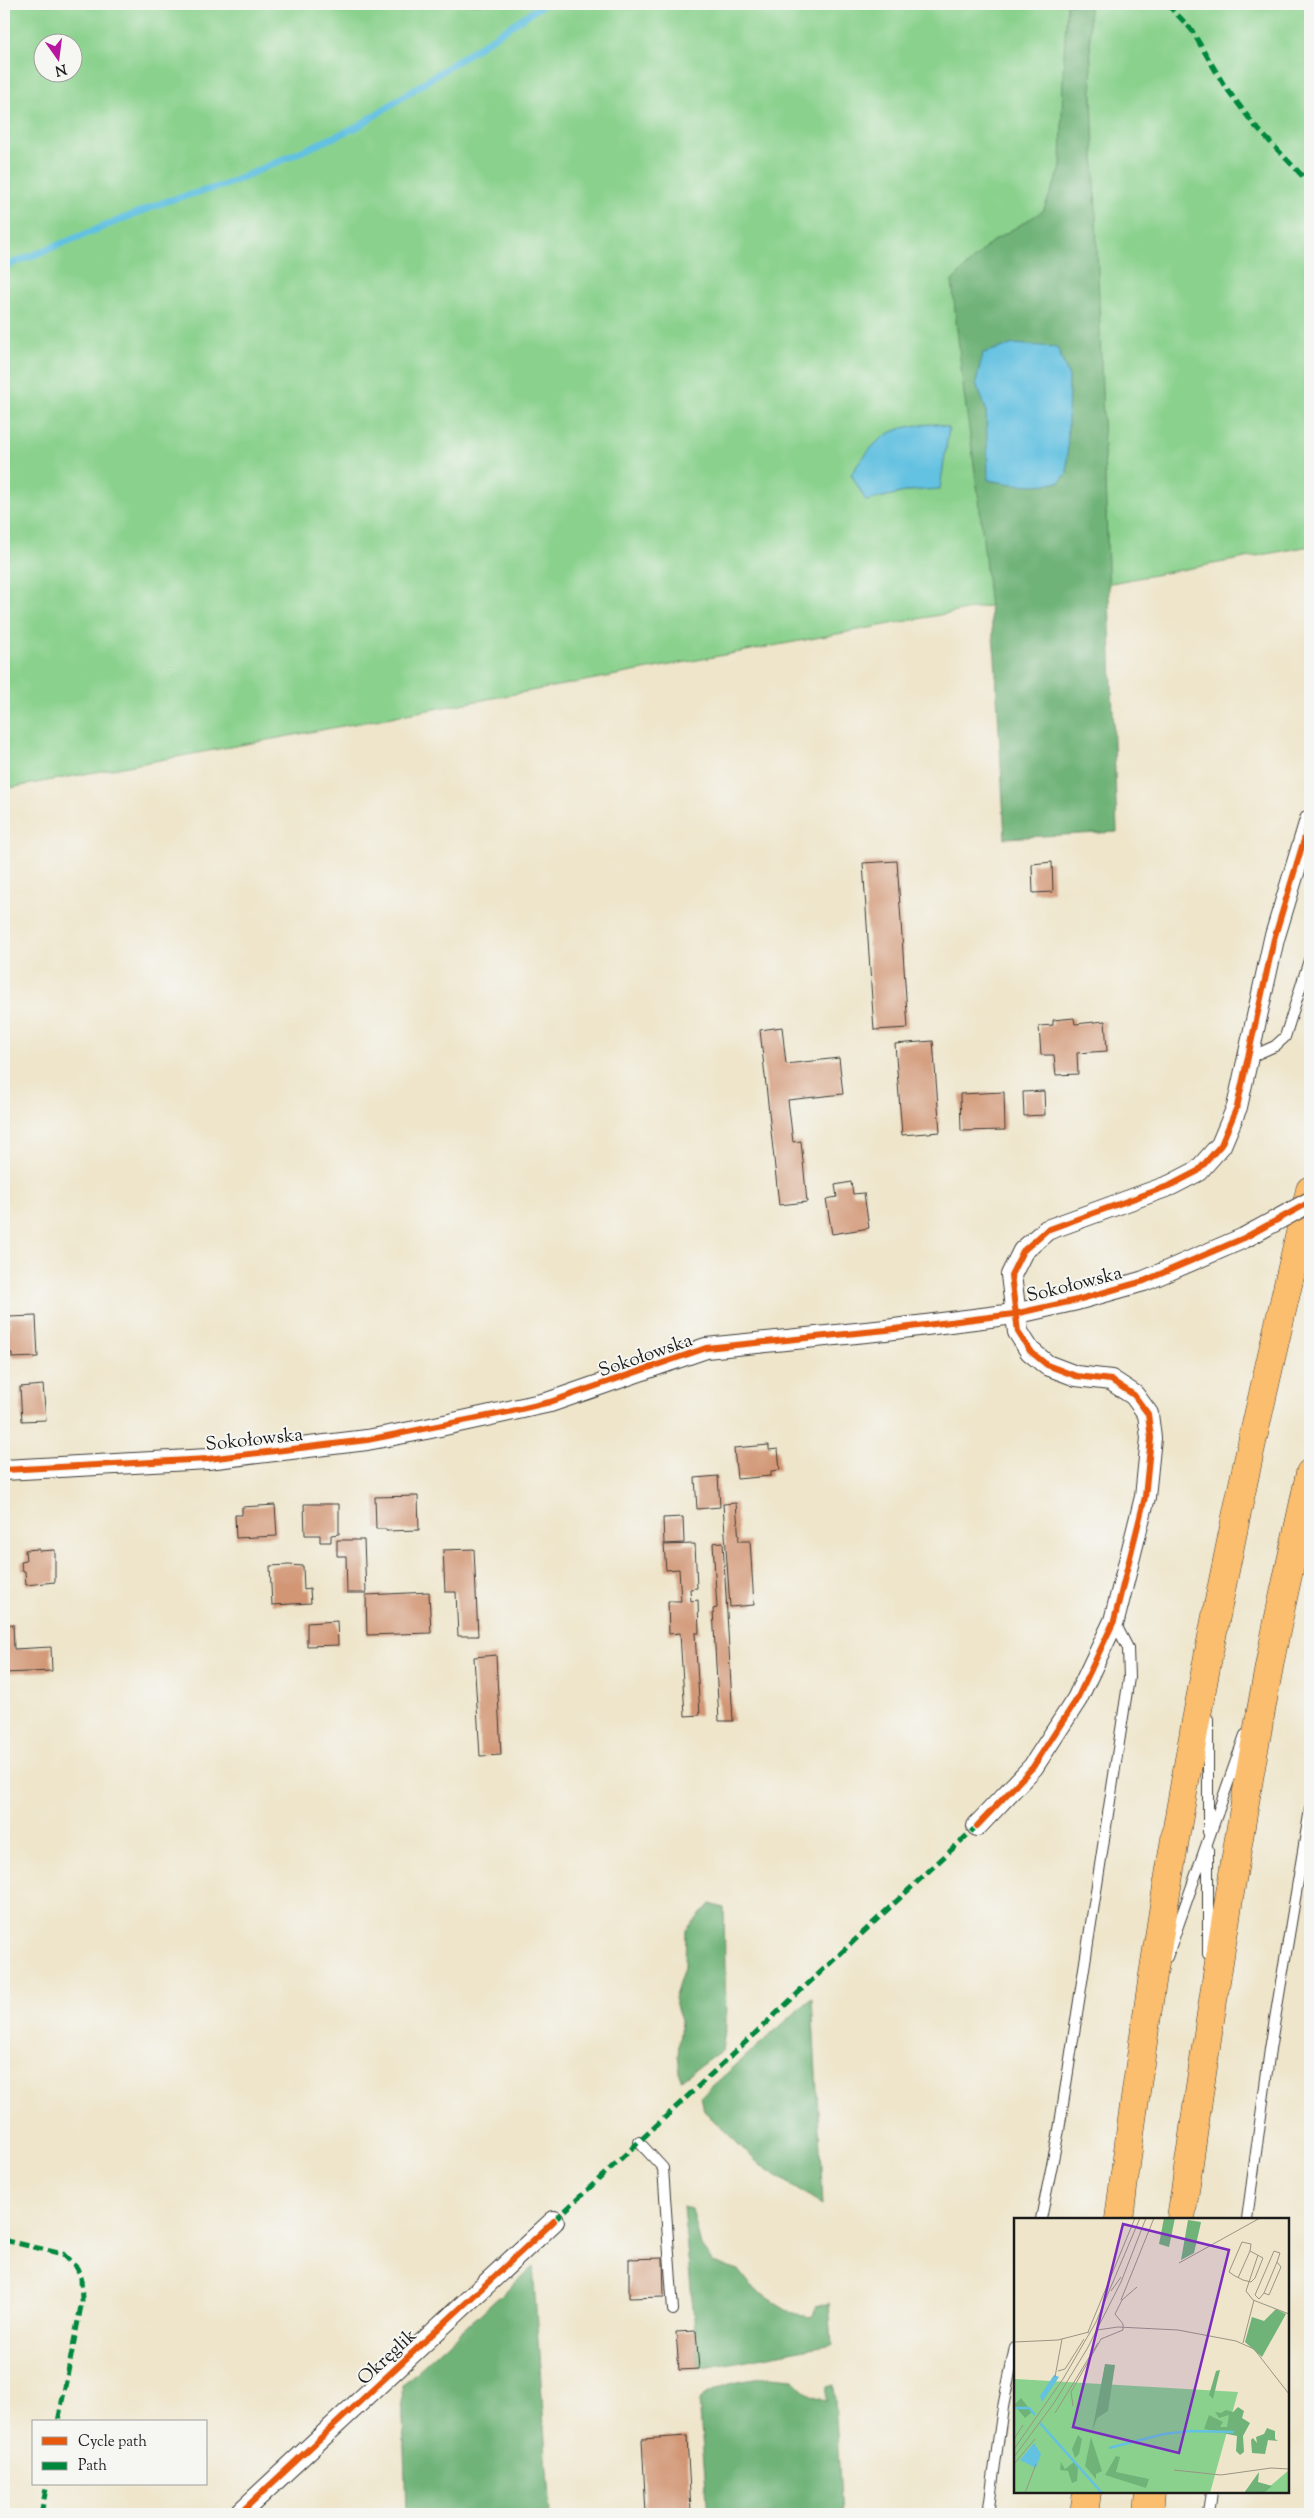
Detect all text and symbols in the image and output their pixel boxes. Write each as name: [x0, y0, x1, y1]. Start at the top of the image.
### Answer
north arrow: [32, 32, 82, 82]
text: N: [53, 58, 69, 80]
street label: Sokołowska: [1024, 1260, 1126, 1310]
street label: Sokołowska: [595, 1328, 697, 1385]
street label: Sokołowska: [204, 1422, 305, 1459]
inset map: [1014, 2218, 1289, 2493]
street label: Okręglik: [352, 2323, 424, 2392]
legend: [32, 2420, 208, 2486]
text: Cycle path: [78, 2432, 147, 2453]
text: Path: [78, 2456, 107, 2477]

